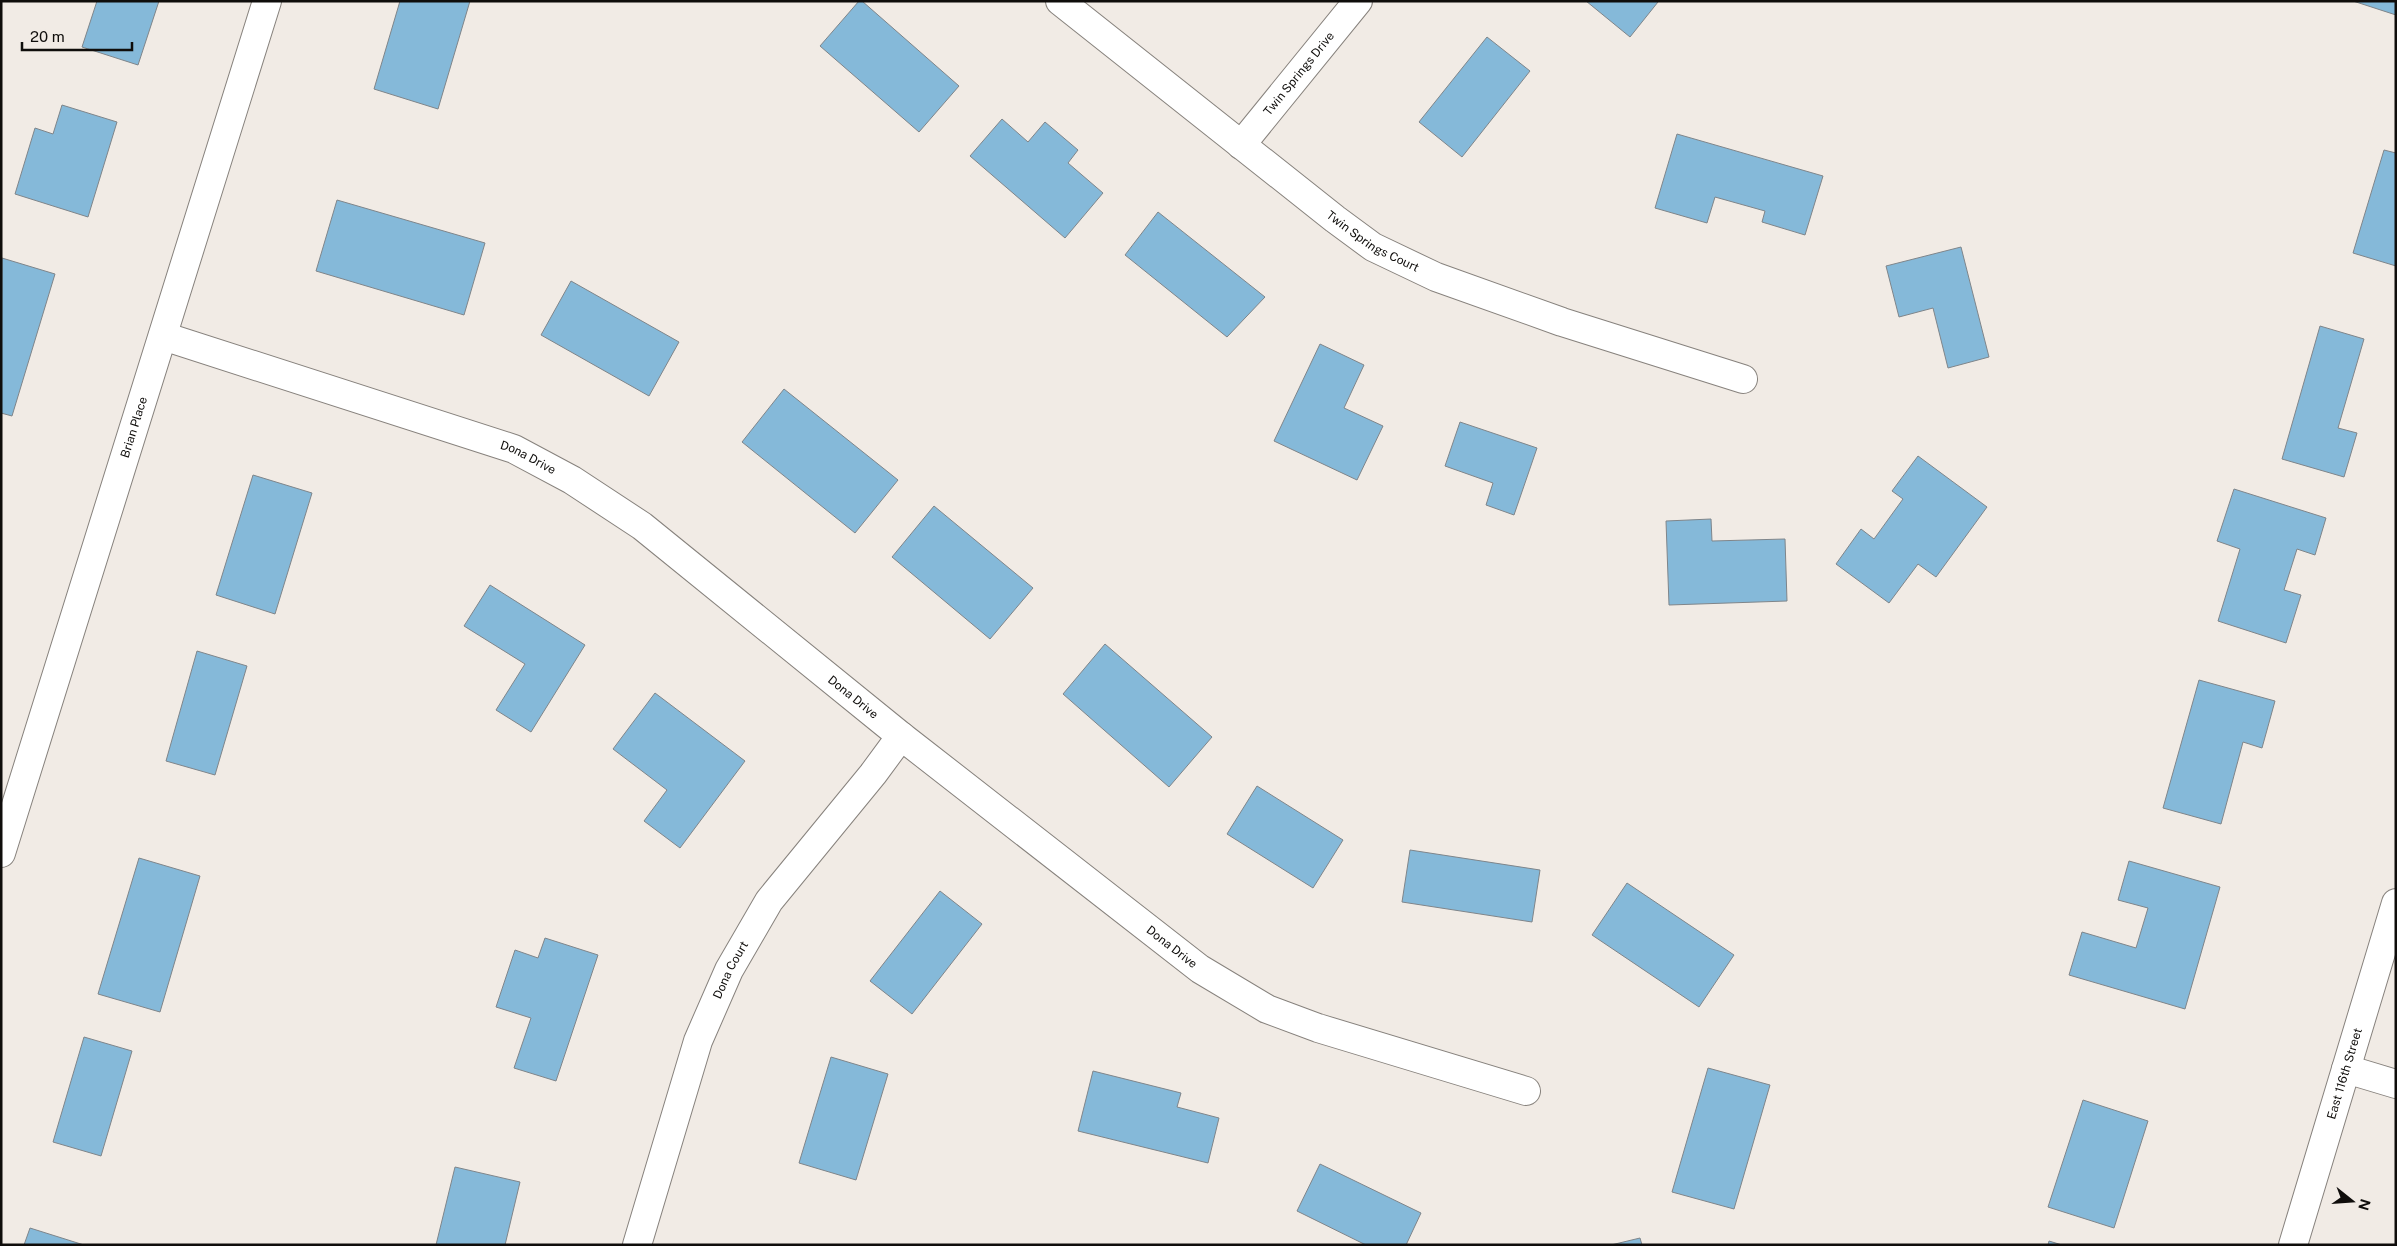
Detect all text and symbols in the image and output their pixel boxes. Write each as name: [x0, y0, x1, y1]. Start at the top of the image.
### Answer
scale bar: [22, 20, 132, 52]
text: 20 m: [30, 28, 65, 45]
street label: Twin Springs Drive: [1261, 29, 1337, 118]
street label: Twin Springs Court: [1324, 208, 1421, 275]
street label: Brian Place: [118, 395, 150, 460]
street label: Dona Drive: [499, 438, 558, 477]
street label: Dona Drive: [825, 673, 881, 722]
street label: Dona Drive: [1144, 923, 1200, 971]
street label: Dona Court: [710, 938, 751, 1001]
street label: East 116th Street: [2324, 1026, 2365, 1121]
north arrow: [2327, 1176, 2377, 1226]
text: N: [2355, 1197, 2374, 1212]

